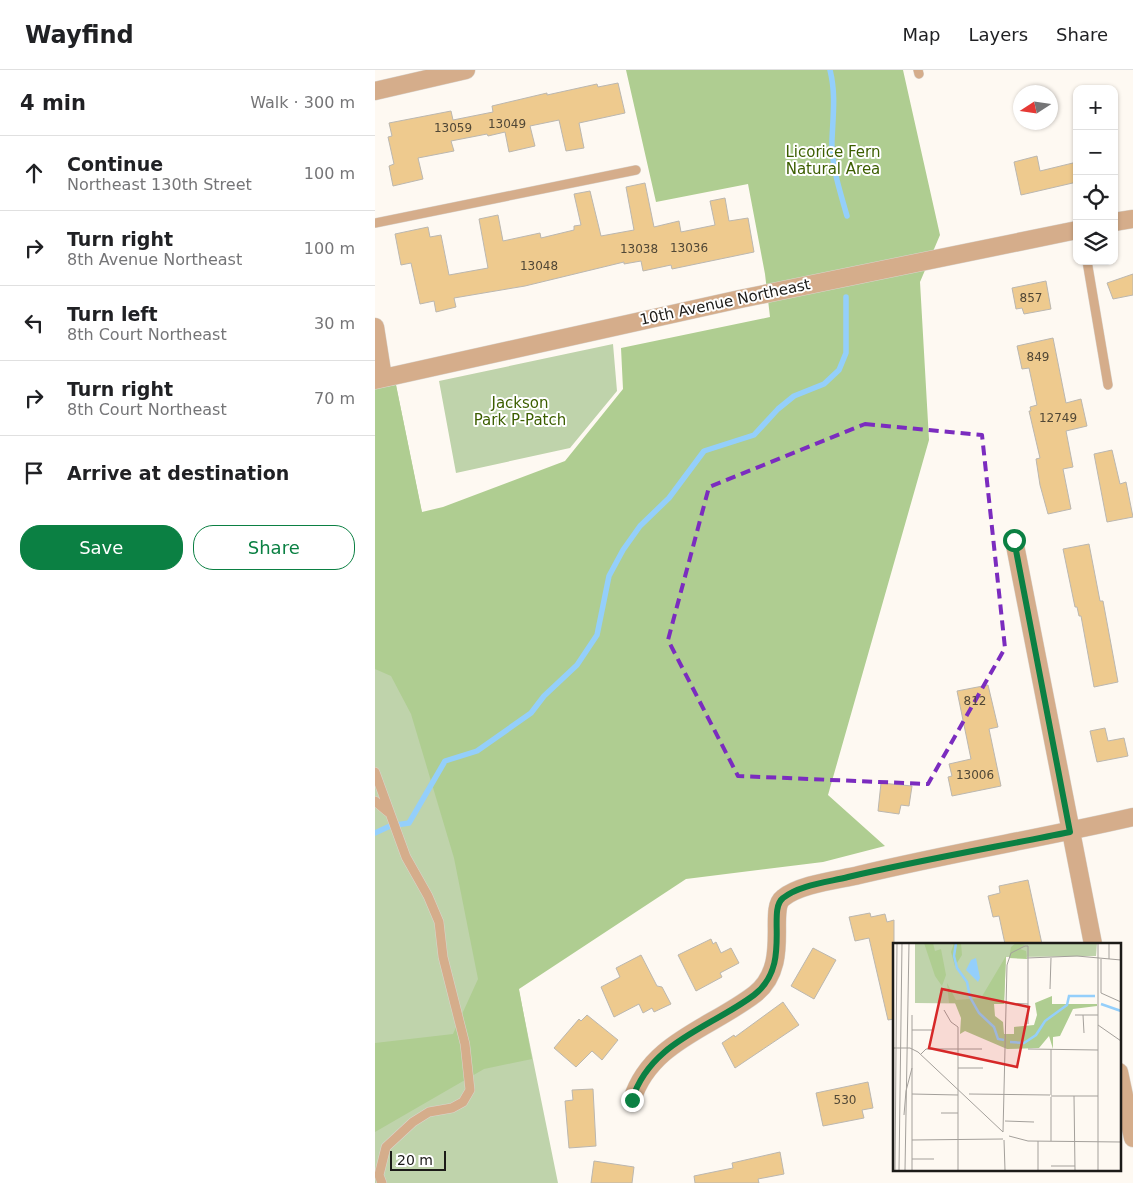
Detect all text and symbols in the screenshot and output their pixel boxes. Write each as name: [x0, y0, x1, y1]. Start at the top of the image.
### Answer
text: Wayfind: [25, 21, 134, 49]
text: Map: [902, 24, 940, 45]
text: Layers: [968, 24, 1028, 45]
text: Share: [1056, 24, 1108, 45]
north arrow: [1013, 85, 1058, 130]
map controls: [1073, 85, 1118, 265]
button: +: [1073, 85, 1118, 130]
text: 4 min: [20, 91, 86, 115]
text: Walk · 300 m: [250, 93, 355, 112]
house number: 13049: [488, 117, 526, 131]
house number: 13059: [434, 121, 472, 135]
button: −: [1073, 130, 1118, 175]
park label: Licorice Fern Natural Area: [786, 143, 880, 178]
text: Continue: [67, 153, 163, 175]
icon: ahead: [20, 159, 48, 187]
text: 100 m: [304, 164, 355, 183]
text: Northeast 130th Street: [67, 175, 252, 194]
button: locate: [1073, 175, 1118, 220]
button: layers: [1073, 220, 1118, 265]
text: Turn right: [67, 228, 173, 250]
icon: right: [20, 234, 48, 262]
text: 100 m: [304, 239, 355, 258]
house number: 13036: [670, 241, 708, 255]
house number: 13038: [620, 242, 658, 256]
text: 8th Avenue Northeast: [67, 250, 242, 269]
house number: 13048: [520, 259, 558, 273]
street label: 10th Avenue Northeast: [638, 275, 812, 329]
house number: 857: [1020, 291, 1042, 305]
text: Turn left: [67, 303, 158, 325]
icon: left: [20, 309, 48, 337]
text: 30 m: [314, 314, 355, 333]
text: 8th Court Northeast: [67, 325, 227, 344]
house number: 849: [1027, 350, 1049, 364]
text: Turn right: [67, 378, 173, 400]
icon: right: [20, 384, 48, 412]
text: 70 m: [314, 389, 355, 408]
park label: Jackson Park P-Patch: [474, 394, 566, 429]
text: 8th Court Northeast: [67, 400, 227, 419]
house number: 12749: [1039, 411, 1077, 425]
icon: arrive: [20, 459, 48, 487]
text: Arrive at destination: [67, 462, 289, 484]
button: Save: [20, 525, 183, 570]
button: Share: [193, 525, 355, 570]
route start: [1003, 529, 1026, 552]
house number: 812: [964, 694, 986, 708]
house number: 13006: [956, 768, 994, 782]
inset map: [893, 943, 1121, 1170]
route end: [621, 1089, 644, 1112]
house number: 530: [834, 1093, 856, 1107]
scale bar: [390, 1148, 446, 1171]
text: 20 m: [397, 1152, 433, 1168]

